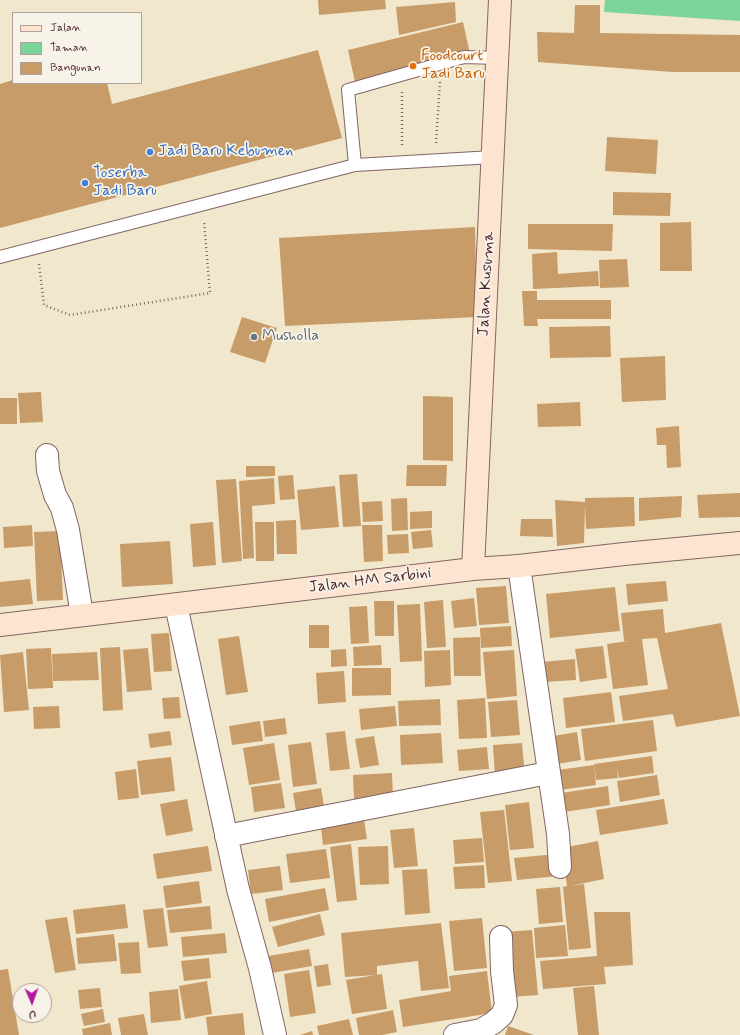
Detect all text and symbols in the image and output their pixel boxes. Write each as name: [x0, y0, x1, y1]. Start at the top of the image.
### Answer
legend: [12, 12, 142, 84]
text: Jalan: [50, 20, 81, 36]
text: Taman: [50, 40, 88, 56]
place label: Foodcourt Jadi Baru: [421, 47, 485, 85]
text: Bangunan: [50, 60, 101, 76]
marker: Foodcourt Jadi Baru: [408, 61, 418, 71]
place label: Jadi Baru Kebumen: [158, 142, 293, 162]
marker: Jadi Baru Kebumen: [145, 147, 155, 157]
place label: Toserba Jadi Baru: [93, 164, 157, 202]
marker: Toserba Jadi Baru: [80, 178, 90, 188]
street label: Jalan Kusuma: [475, 231, 499, 337]
place label: Musholla: [262, 327, 319, 347]
marker: Musholla: [249, 332, 259, 342]
street label: Jalan HM Sarbini: [308, 564, 432, 598]
north arrow: [12, 983, 52, 1023]
text: U: [29, 1007, 36, 1021]

